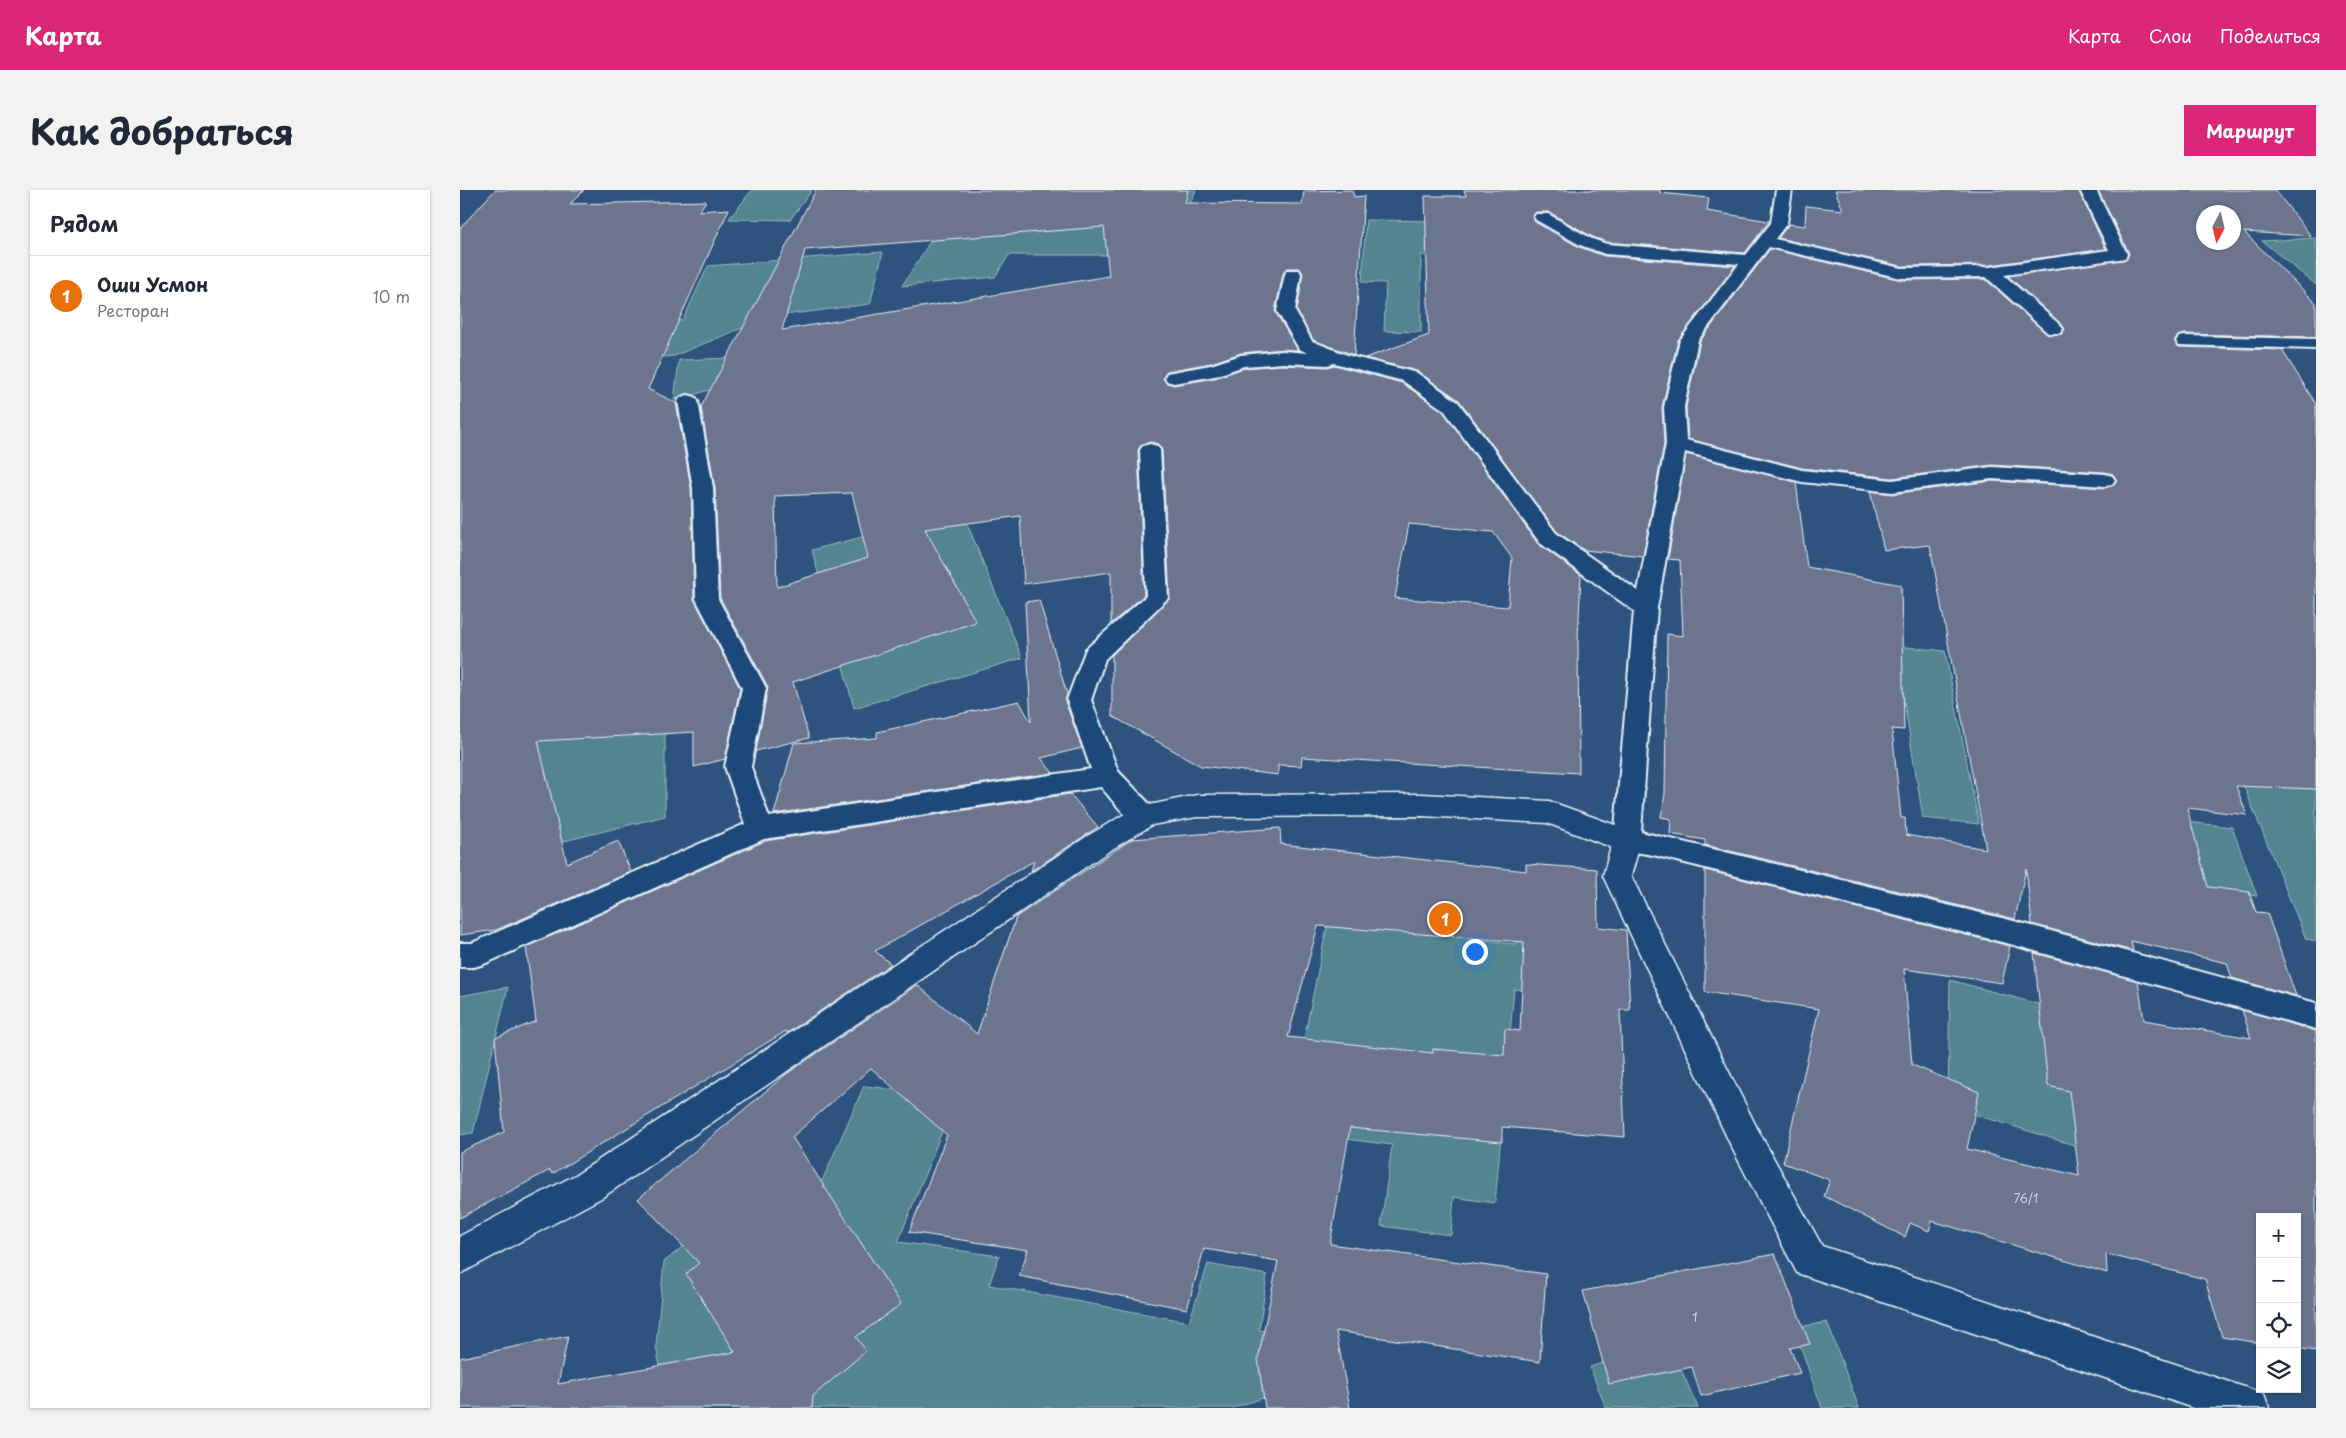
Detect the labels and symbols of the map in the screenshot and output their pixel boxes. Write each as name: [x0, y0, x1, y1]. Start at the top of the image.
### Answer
north arrow: [2196, 205, 2241, 250]
pin: 1: [1429, 900, 1461, 938]
your location: [1462, 939, 1488, 965]
house number: 76/1: [2014, 1189, 2038, 1207]
house number: 1: [1692, 1308, 1698, 1326]

